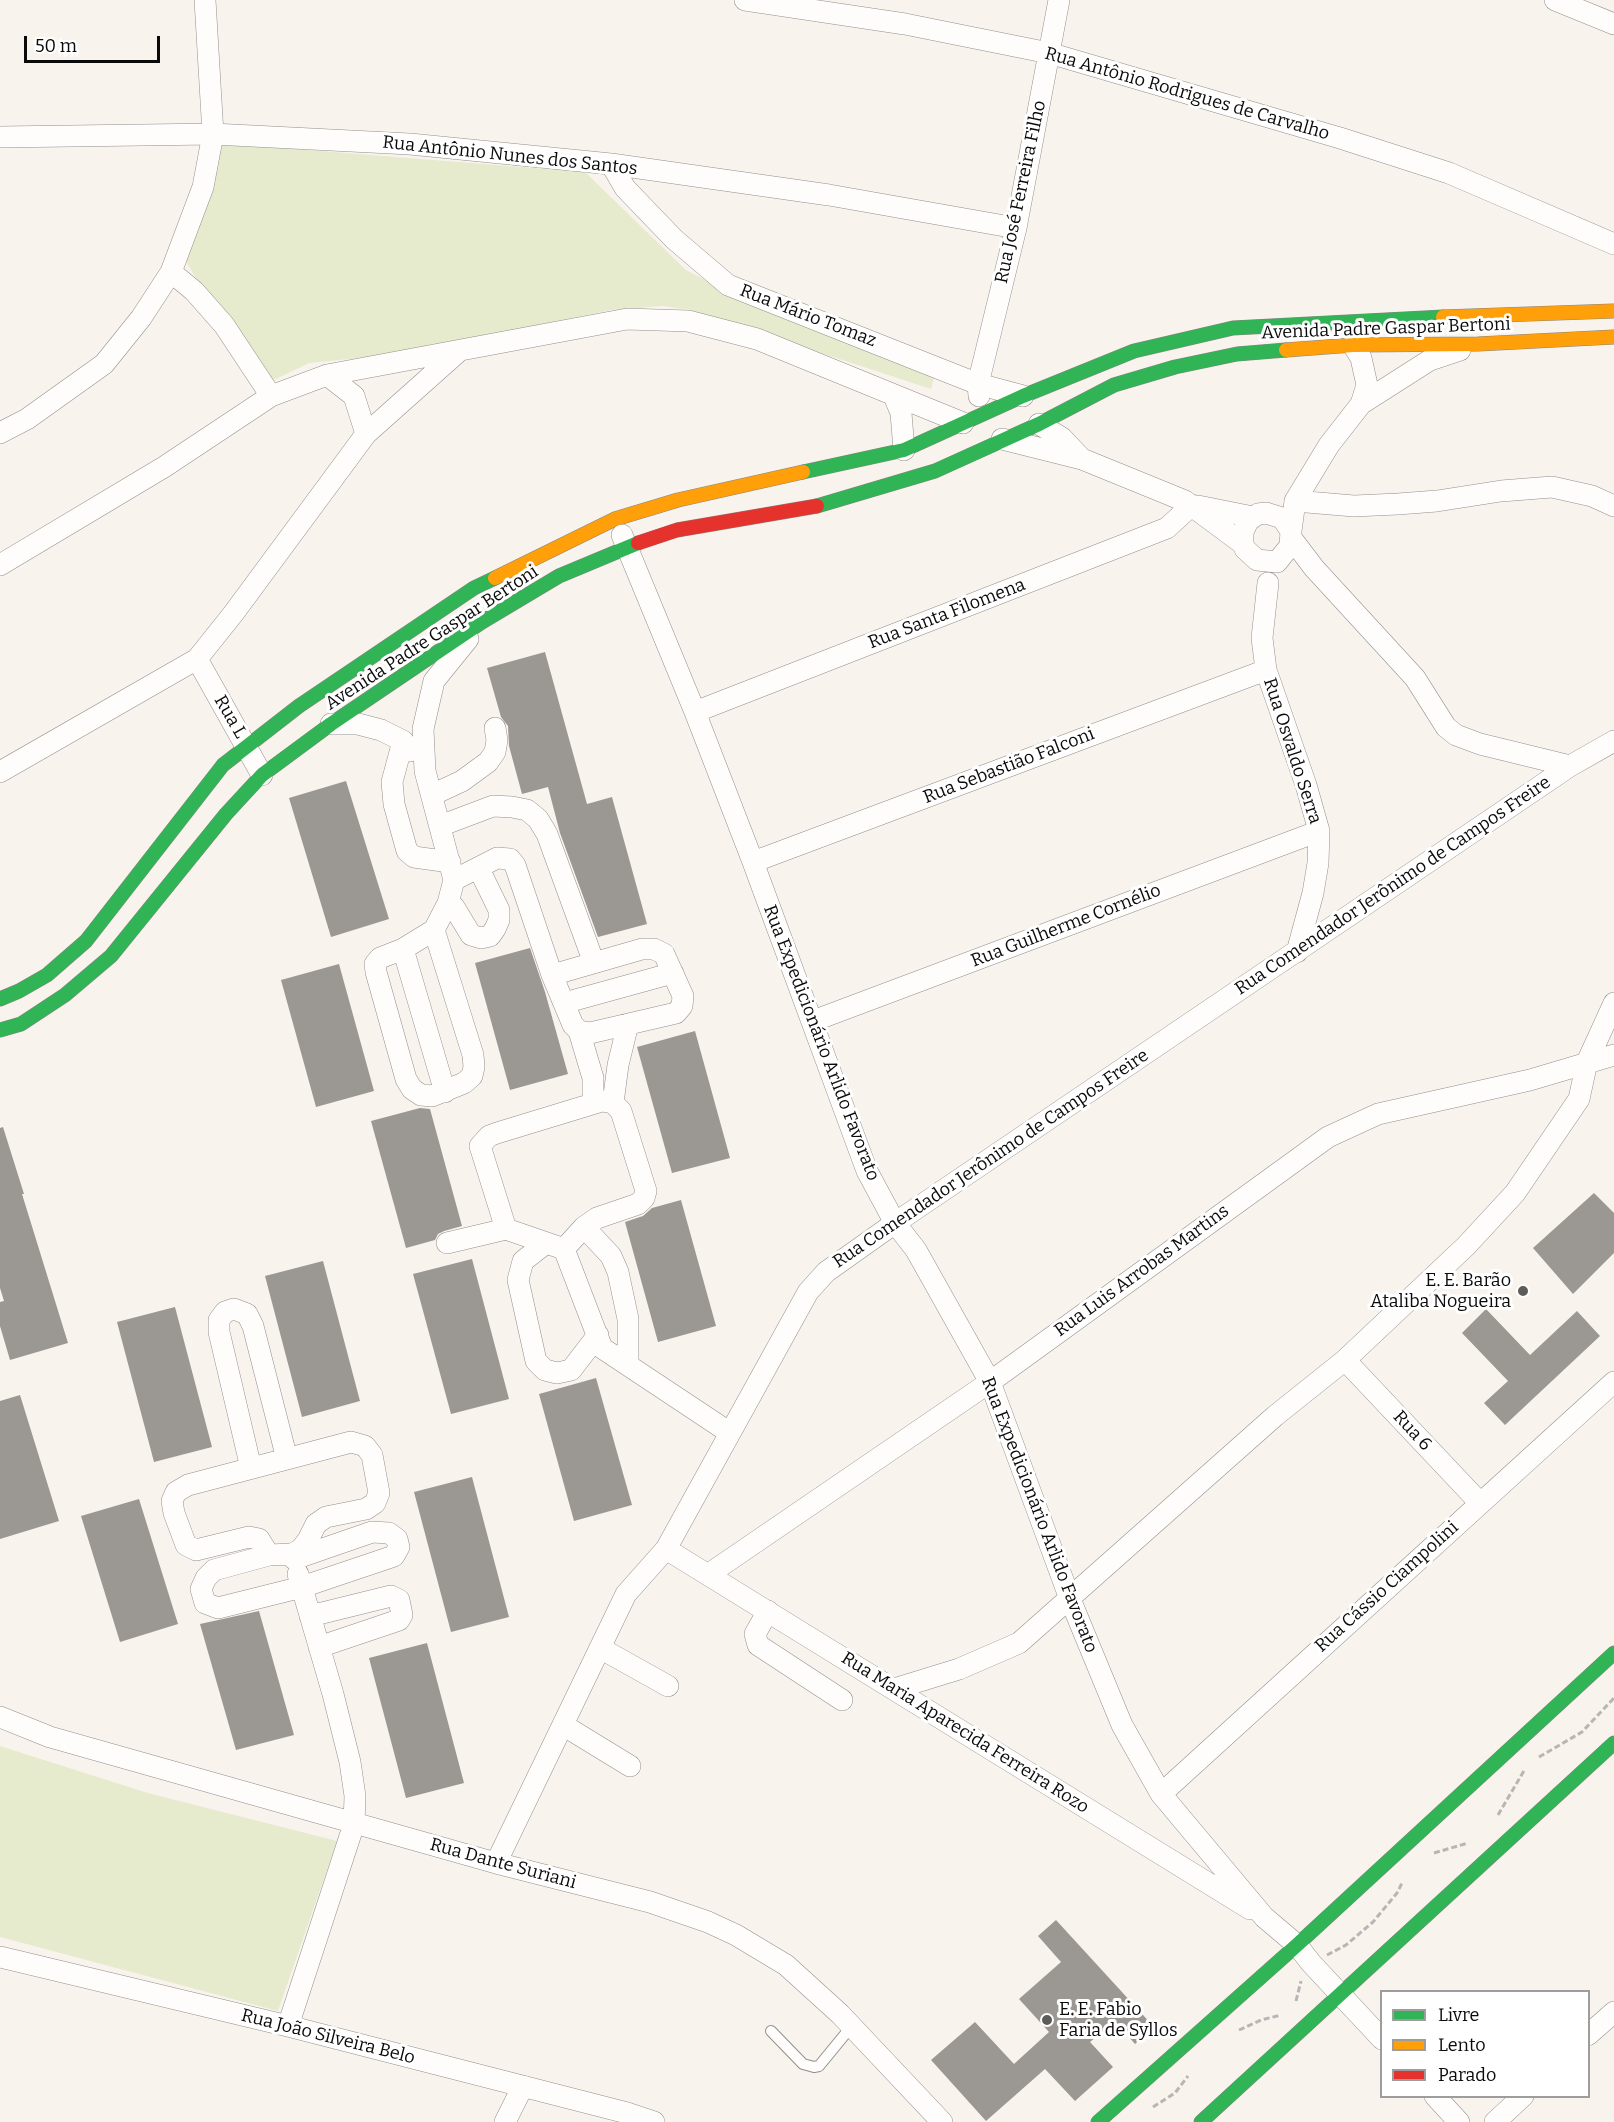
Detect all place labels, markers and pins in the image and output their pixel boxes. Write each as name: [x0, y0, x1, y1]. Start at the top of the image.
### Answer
place label: E. E. Barão Ataliba Nogueira: [1370, 1270, 1511, 1312]
marker: E. E. Barão Ataliba Nogueira: [1516, 1284, 1530, 1298]
place label: E. E. Fabio Faria de Syllos: [1059, 1999, 1178, 2042]
marker: E. E. Fabio Faria de Syllos: [1040, 2013, 1054, 2027]

